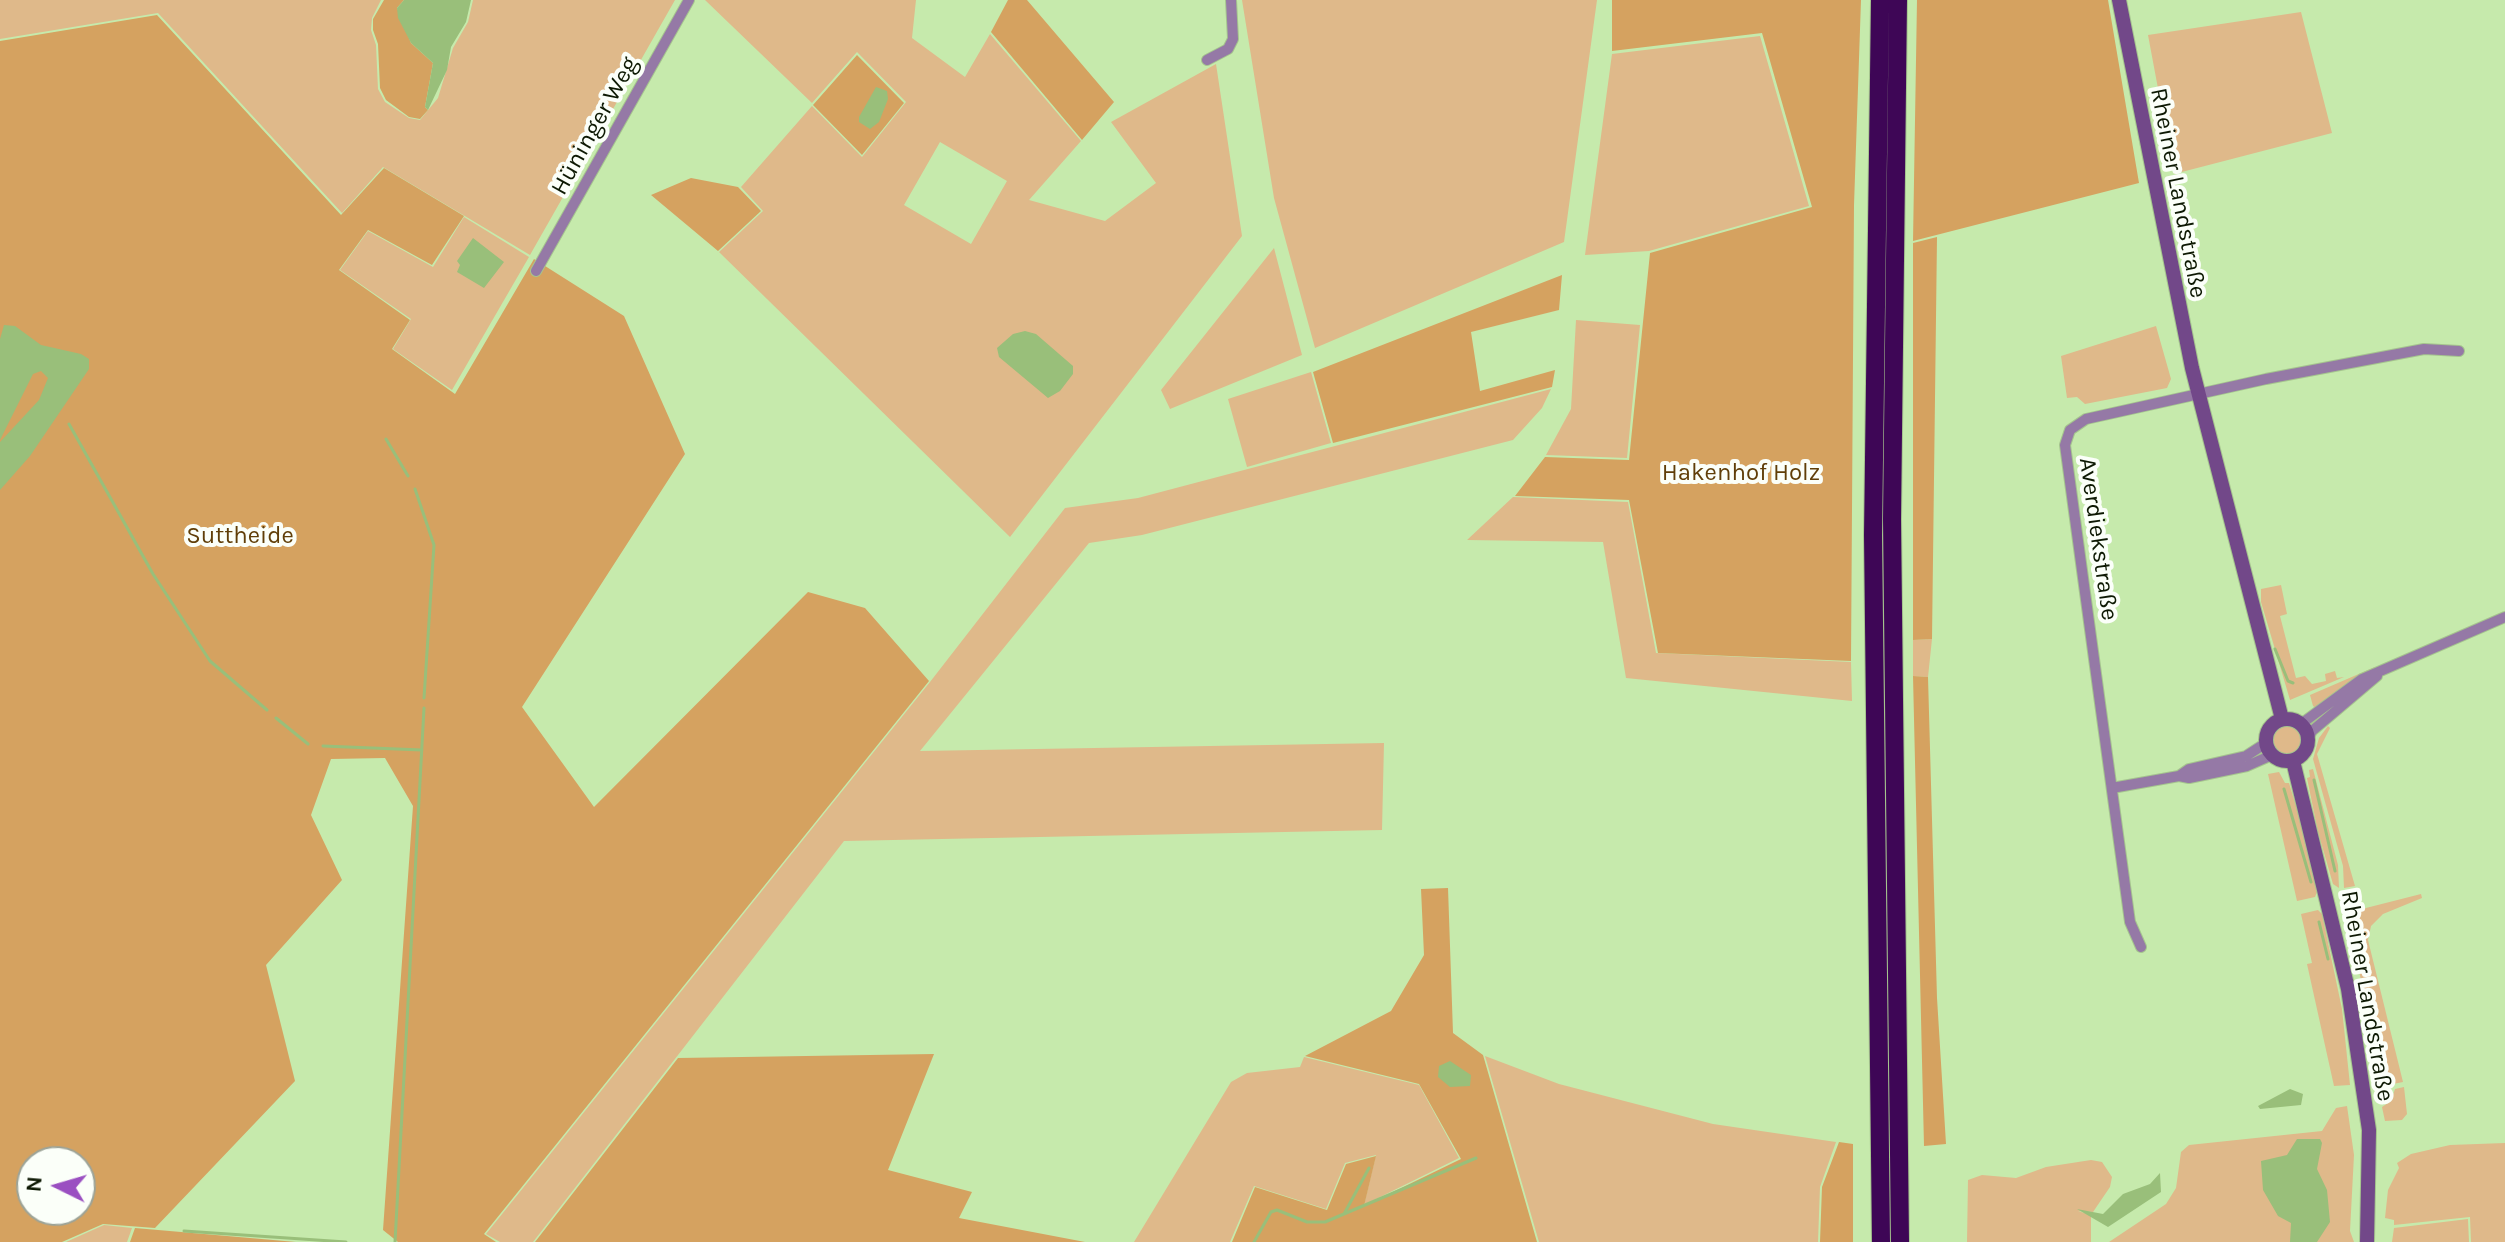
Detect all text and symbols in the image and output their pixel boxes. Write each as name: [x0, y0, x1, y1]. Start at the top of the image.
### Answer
street label: Hüninger Weg: [545, 52, 645, 200]
street label: Rheiner Landstraße: [2143, 85, 2213, 301]
street label: Averdiekstraße: [2072, 456, 2124, 622]
park label: Hakenhof Holz: [1662, 459, 1820, 487]
park label: Suttheide: [186, 522, 294, 550]
street label: Rheiner Landstraße: [2334, 888, 2400, 1104]
north arrow: [16, 1146, 96, 1226]
text: N: [20, 1175, 48, 1193]

